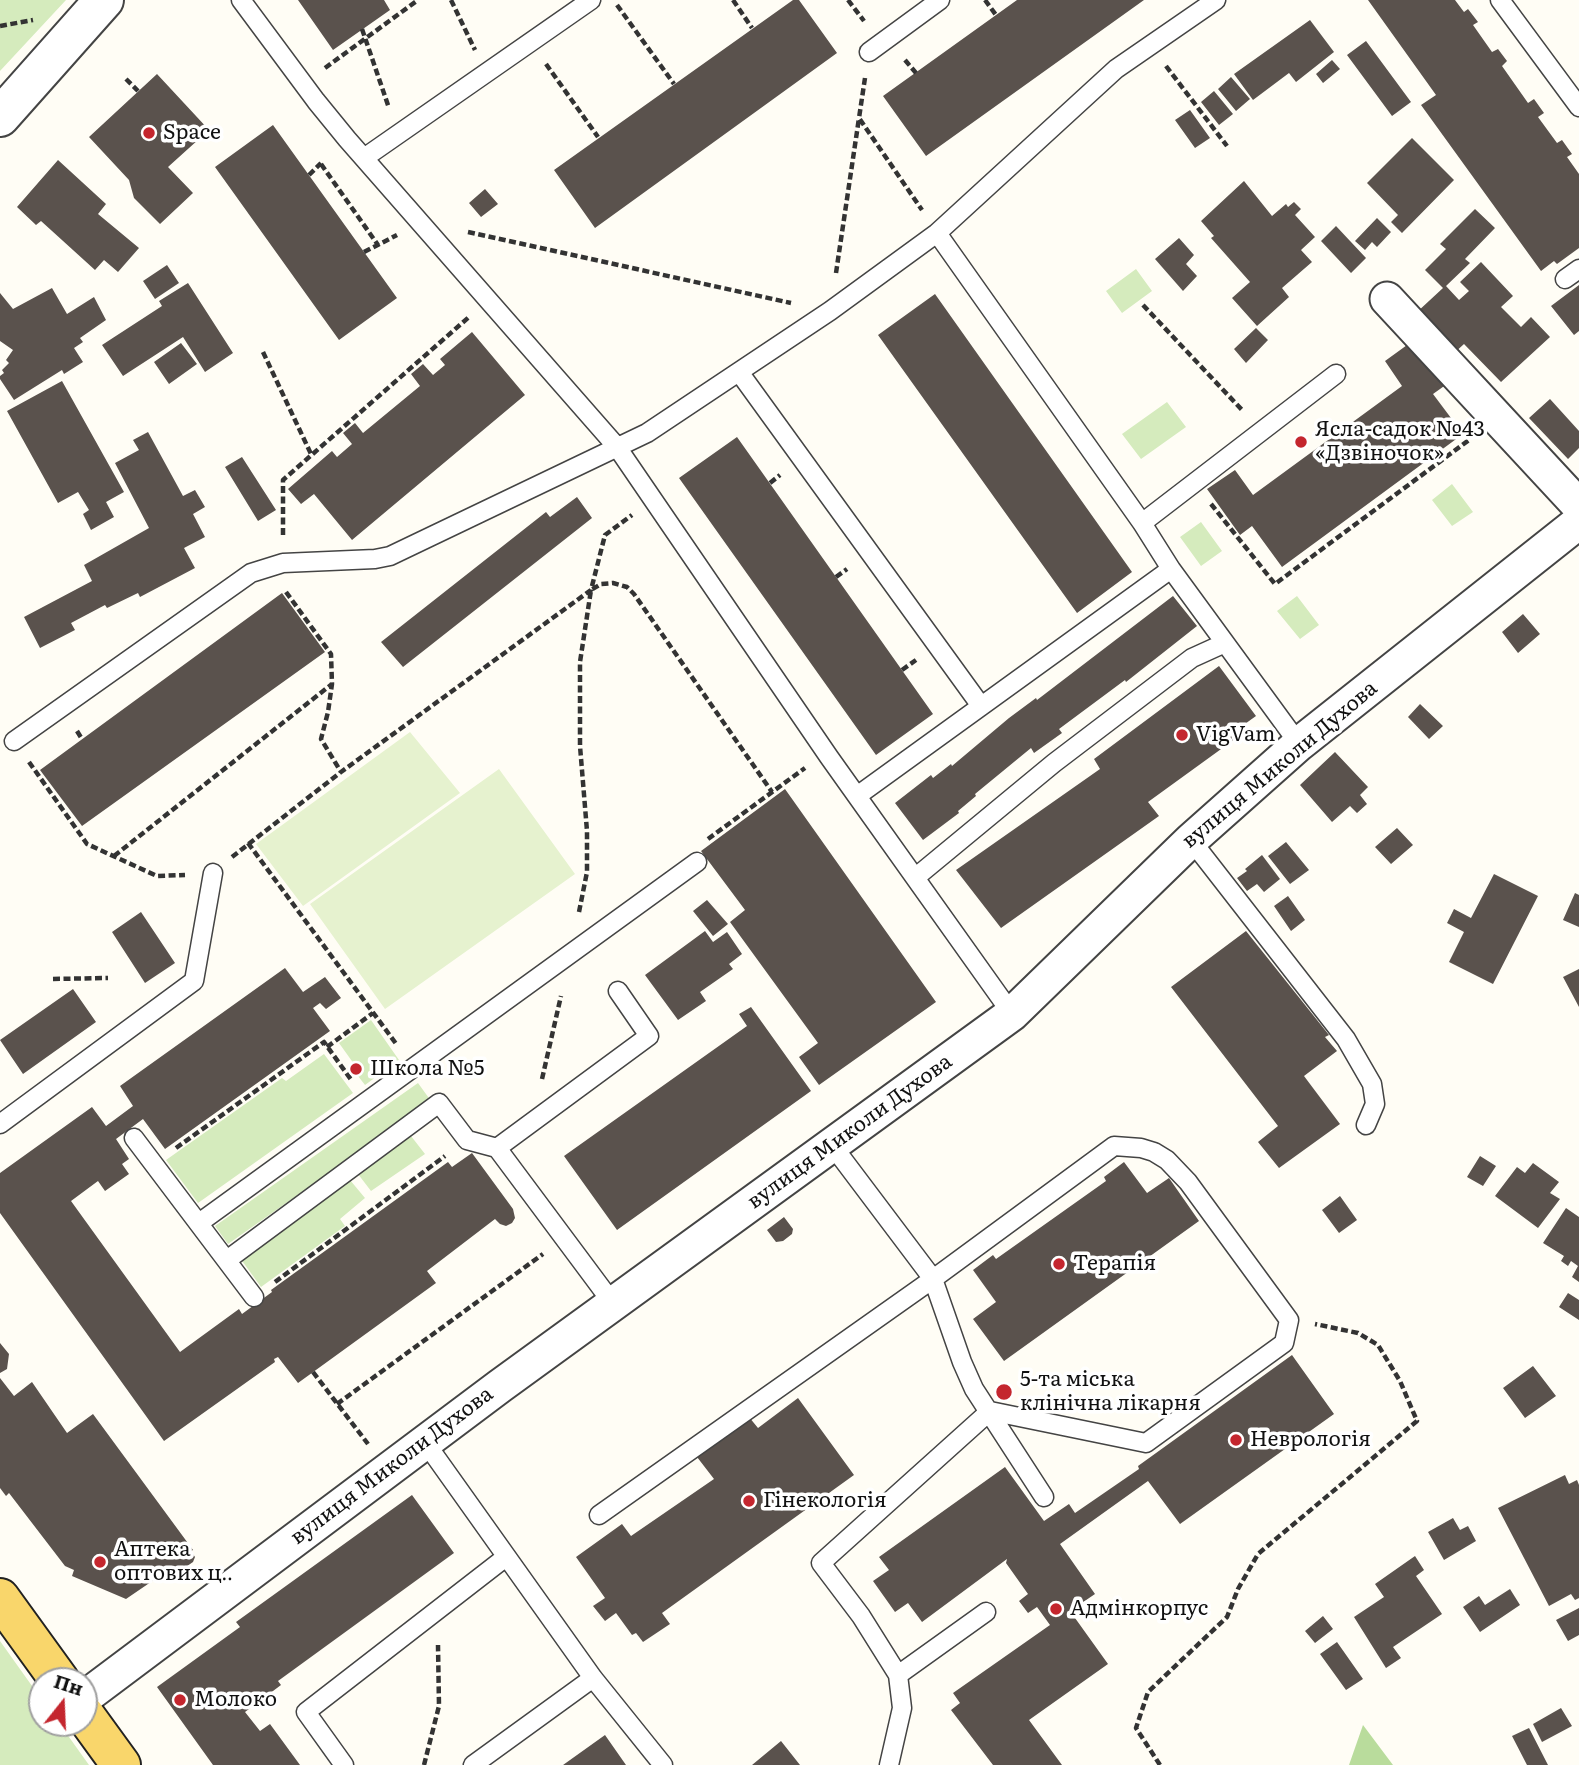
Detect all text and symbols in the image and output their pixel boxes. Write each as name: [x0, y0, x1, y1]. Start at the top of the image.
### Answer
place label: Space: [163, 120, 221, 146]
marker: Space: [141, 125, 157, 141]
place label: Ясла-садок №43 «Дзвіночок»: [1315, 417, 1485, 467]
marker: Ясла-садок №43 «Дзвіночок»: [1293, 434, 1309, 450]
street label: вулиця Миколи Духова: [1177, 676, 1383, 854]
place label: VigVam: [1196, 722, 1275, 748]
marker: VigVam: [1174, 727, 1190, 743]
street label: вулиця Миколи Духова: [743, 1049, 957, 1215]
place label: Школа №5: [370, 1056, 484, 1082]
marker: Школа №5: [348, 1061, 364, 1077]
place label: Терапія: [1073, 1251, 1156, 1277]
marker: Терапія: [1051, 1256, 1067, 1272]
place label: 5-та міська клінічна лікарня: [1020, 1367, 1201, 1417]
street label: вулиця Миколи Духова: [286, 1382, 498, 1550]
marker: 5-та міська клінічна лікарня: [994, 1382, 1014, 1402]
place label: Неврологія: [1250, 1427, 1371, 1453]
marker: Неврологія: [1228, 1432, 1244, 1448]
place label: Гінекологія: [763, 1488, 887, 1514]
marker: Гінекологія: [741, 1493, 757, 1509]
place label: Аптека оптових ц‥: [114, 1537, 233, 1587]
marker: Аптека оптових ц‥: [92, 1554, 108, 1570]
place label: Адмінкорпус: [1070, 1596, 1208, 1622]
marker: Адмінкорпус: [1048, 1601, 1064, 1617]
text: Пн: [50, 1666, 87, 1702]
north arrow: [28, 1667, 98, 1737]
place label: Молоко: [194, 1687, 277, 1713]
marker: Молоко: [172, 1692, 188, 1708]

